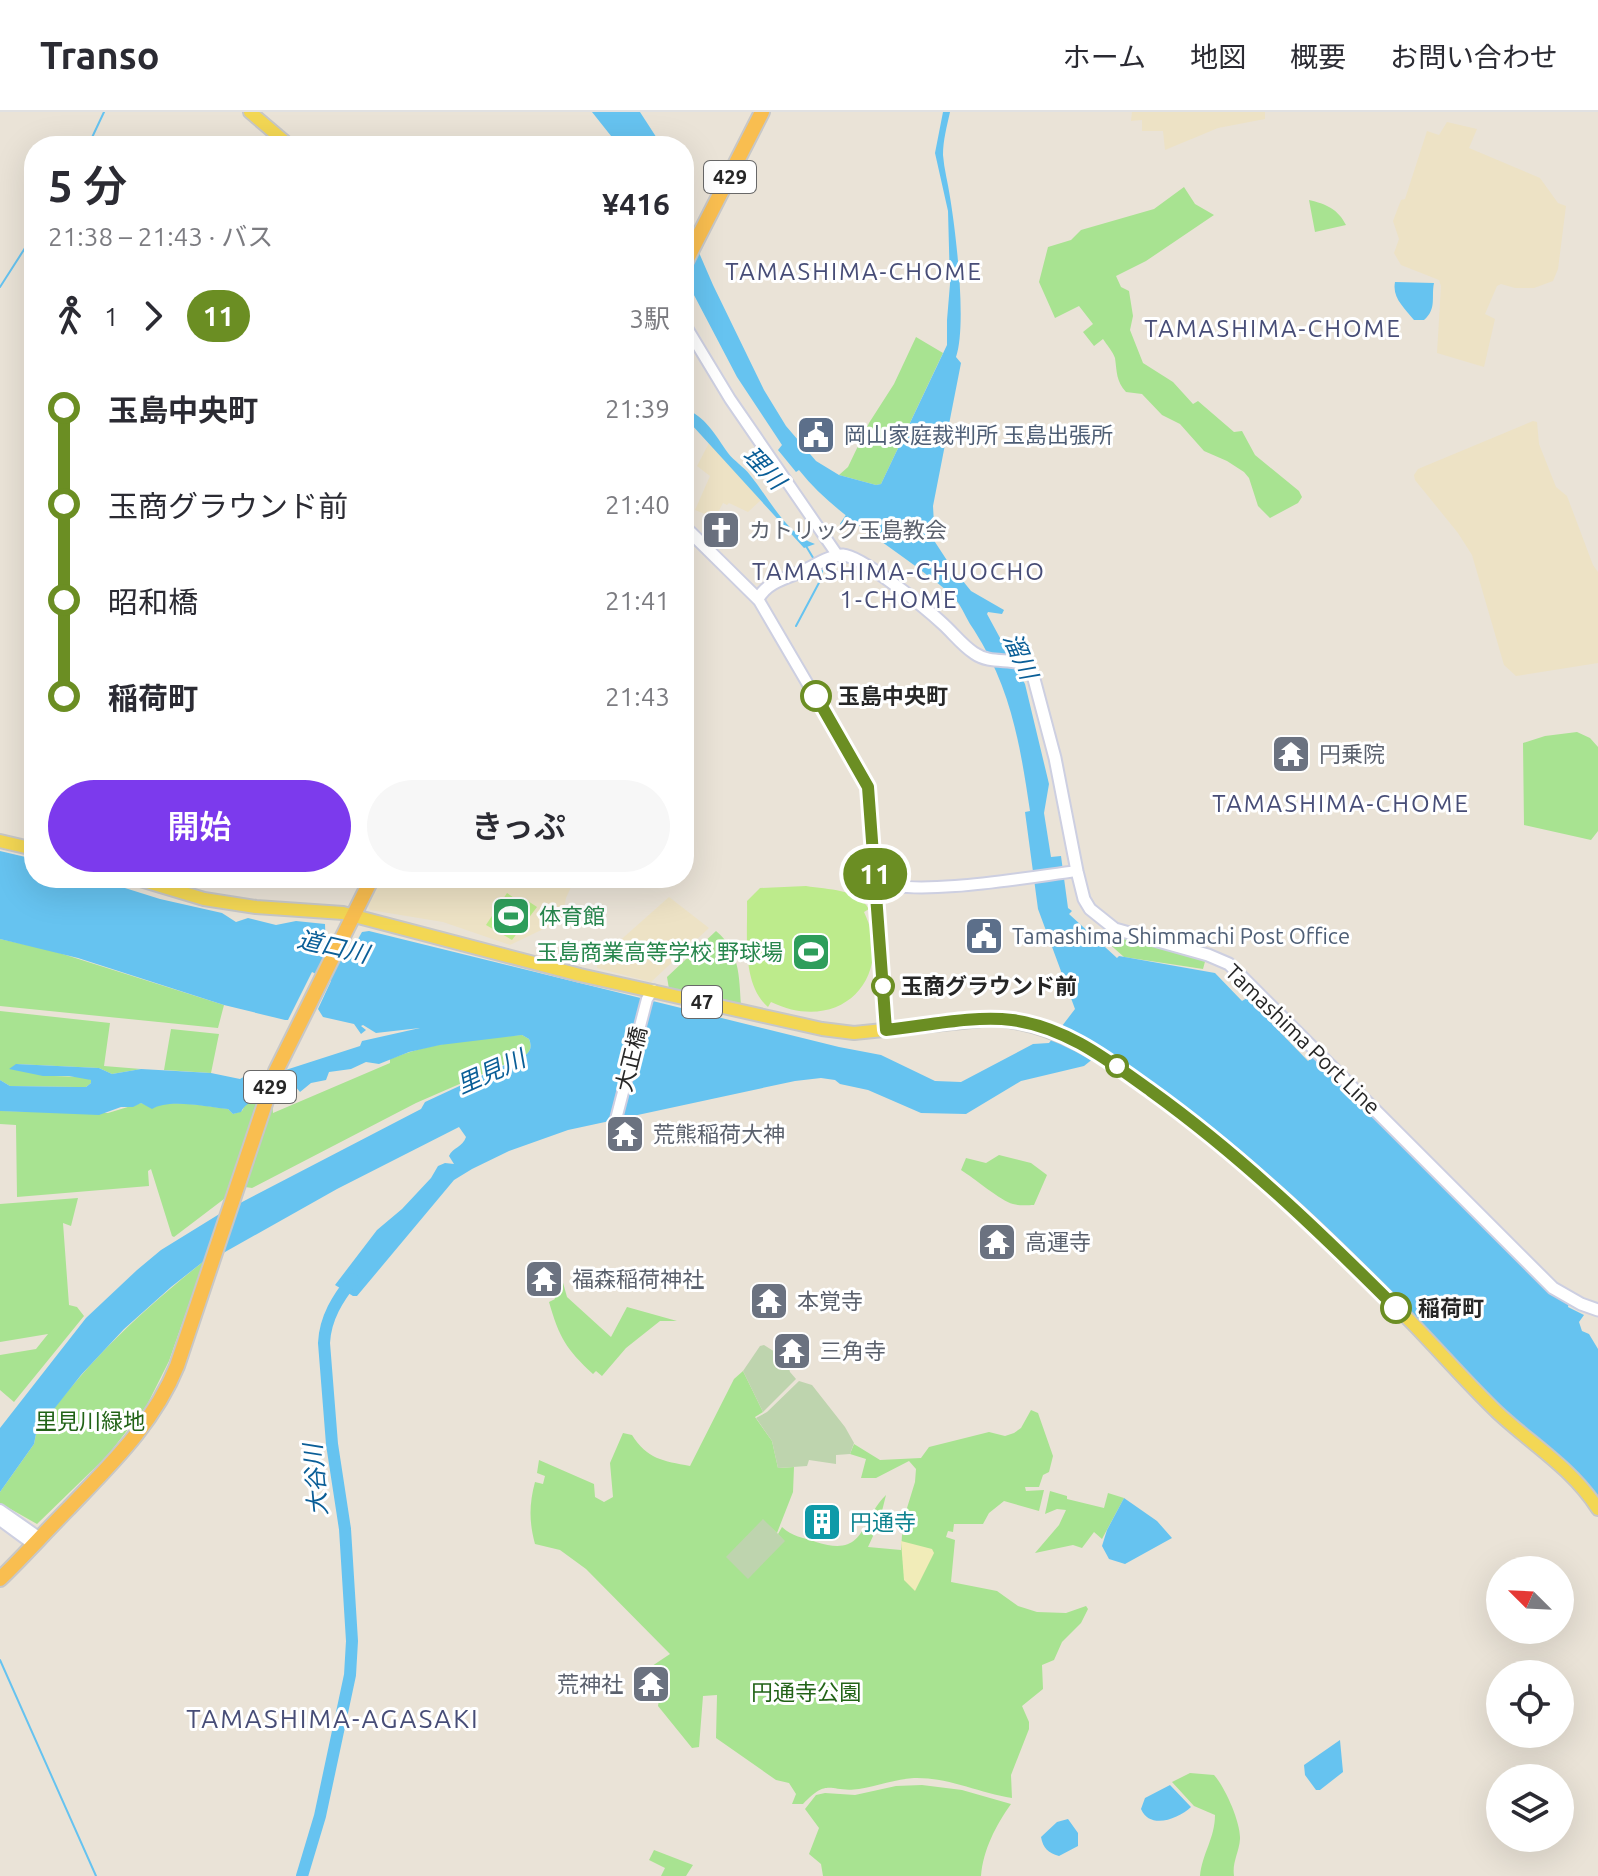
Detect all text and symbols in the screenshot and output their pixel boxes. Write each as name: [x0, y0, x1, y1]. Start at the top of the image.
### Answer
text: Transo: [40, 34, 160, 76]
text: ホーム: [1063, 41, 1146, 72]
text: 地図: [1190, 41, 1246, 72]
text: 概要: [1290, 41, 1346, 72]
text: お問い合わせ: [1390, 41, 1558, 72]
text: 5 分: [48, 161, 127, 210]
road number: 429: [704, 161, 756, 193]
text: ¥416: [602, 187, 670, 221]
text: 21:38 – 21:43 · バス: [48, 222, 273, 251]
district label: TAMASHIMA-CHOME: [725, 258, 983, 285]
icon: walk: [48, 294, 92, 338]
icon: forward: [131, 294, 175, 338]
text: 11: [203, 300, 234, 331]
text: 1: [104, 302, 119, 331]
text: 3駅: [629, 304, 670, 333]
district label: TAMASHIMA-CHOME: [1144, 315, 1402, 342]
text: 玉島中央町: [108, 393, 258, 427]
text: 21:39: [605, 394, 670, 423]
public building icon: 岡山家庭裁判所 玉島出張所: [795, 414, 837, 456]
place label: 岡山家庭裁判所 玉島出張所: [844, 422, 1113, 447]
water label: 理川: [738, 441, 793, 497]
text: 玉商グラウンド前: [108, 489, 348, 523]
text: 21:40: [605, 490, 670, 519]
church icon: カトリック玉島教会: [700, 509, 742, 551]
place label: カトリック玉島教会: [749, 517, 947, 542]
district label: TAMASHIMA-CHUOCHO 1-CHOME: [752, 558, 1046, 613]
text: 昭和橋: [108, 585, 198, 619]
text: 21:41: [605, 586, 670, 615]
water label: 溜川: [998, 628, 1044, 686]
text: 稲荷町: [108, 681, 198, 715]
marker: 玉島中央町: [801, 681, 831, 711]
text: 21:43: [605, 682, 670, 711]
place label: 玉島中央町: [838, 683, 948, 708]
temple icon: 円乗院: [1270, 733, 1312, 775]
place label: 円乗院: [1319, 741, 1385, 766]
button: 開始: [48, 780, 351, 872]
button: きっぷ: [367, 780, 670, 872]
district label: TAMASHIMA-CHOME: [1212, 790, 1470, 817]
line badge: 11: [839, 848, 911, 900]
text: 11: [859, 858, 891, 889]
sports icon: 体育館: [490, 895, 532, 937]
place label: 体育館: [539, 903, 605, 928]
public building icon: Tamashima Shimmachi Post Office: [963, 915, 1005, 957]
place label: Tamashima Shimmachi Post Office: [1012, 923, 1350, 948]
water label: 道口川: [295, 925, 374, 968]
sports icon: 玉島商業高等学校 野球場: [790, 931, 832, 973]
place label: 玉島商業高等学校 野球場: [536, 939, 783, 964]
street label: Tamashima Port Line: [1221, 959, 1386, 1119]
place label: 玉商グラウンド前: [901, 973, 1077, 998]
marker: 玉商グラウンド前: [872, 975, 894, 997]
road number: 47: [682, 986, 722, 1018]
street label: 大正橋: [610, 1024, 651, 1094]
water label: 里見川: [452, 1043, 532, 1099]
unlabelled marker: [1106, 1055, 1128, 1077]
road number: 429: [244, 1071, 296, 1103]
temple icon: 荒熊稲荷大神: [604, 1113, 646, 1155]
place label: 荒熊稲荷大神: [653, 1121, 785, 1146]
temple icon: 高運寺: [976, 1221, 1018, 1263]
place label: 高運寺: [1025, 1229, 1091, 1254]
temple icon: 福森稲荷神社: [523, 1258, 565, 1300]
place label: 福森稲荷神社: [572, 1266, 704, 1291]
temple icon: 本覚寺: [748, 1280, 790, 1322]
place label: 本覚寺: [797, 1288, 863, 1313]
marker: 稲荷町: [1381, 1293, 1411, 1323]
place label: 稲荷町: [1418, 1295, 1484, 1320]
temple icon: 三角寺: [771, 1330, 813, 1372]
place label: 三角寺: [820, 1338, 886, 1363]
park label: 里見川緑地: [35, 1408, 145, 1433]
water label: 大谷川: [299, 1440, 332, 1517]
building icon: 円通寺: [801, 1501, 843, 1543]
place label: 円通寺: [850, 1509, 916, 1534]
north arrow: [1486, 1556, 1574, 1644]
map controls: [1486, 1556, 1574, 1852]
button: locate: [1486, 1660, 1574, 1748]
temple icon: 荒神社: [630, 1663, 672, 1705]
place label: 荒神社: [557, 1671, 623, 1696]
park label: 円通寺公園: [751, 1679, 861, 1704]
district label: TAMASHIMA-AGASAKI: [186, 1704, 480, 1733]
button: layers: [1486, 1764, 1574, 1852]

